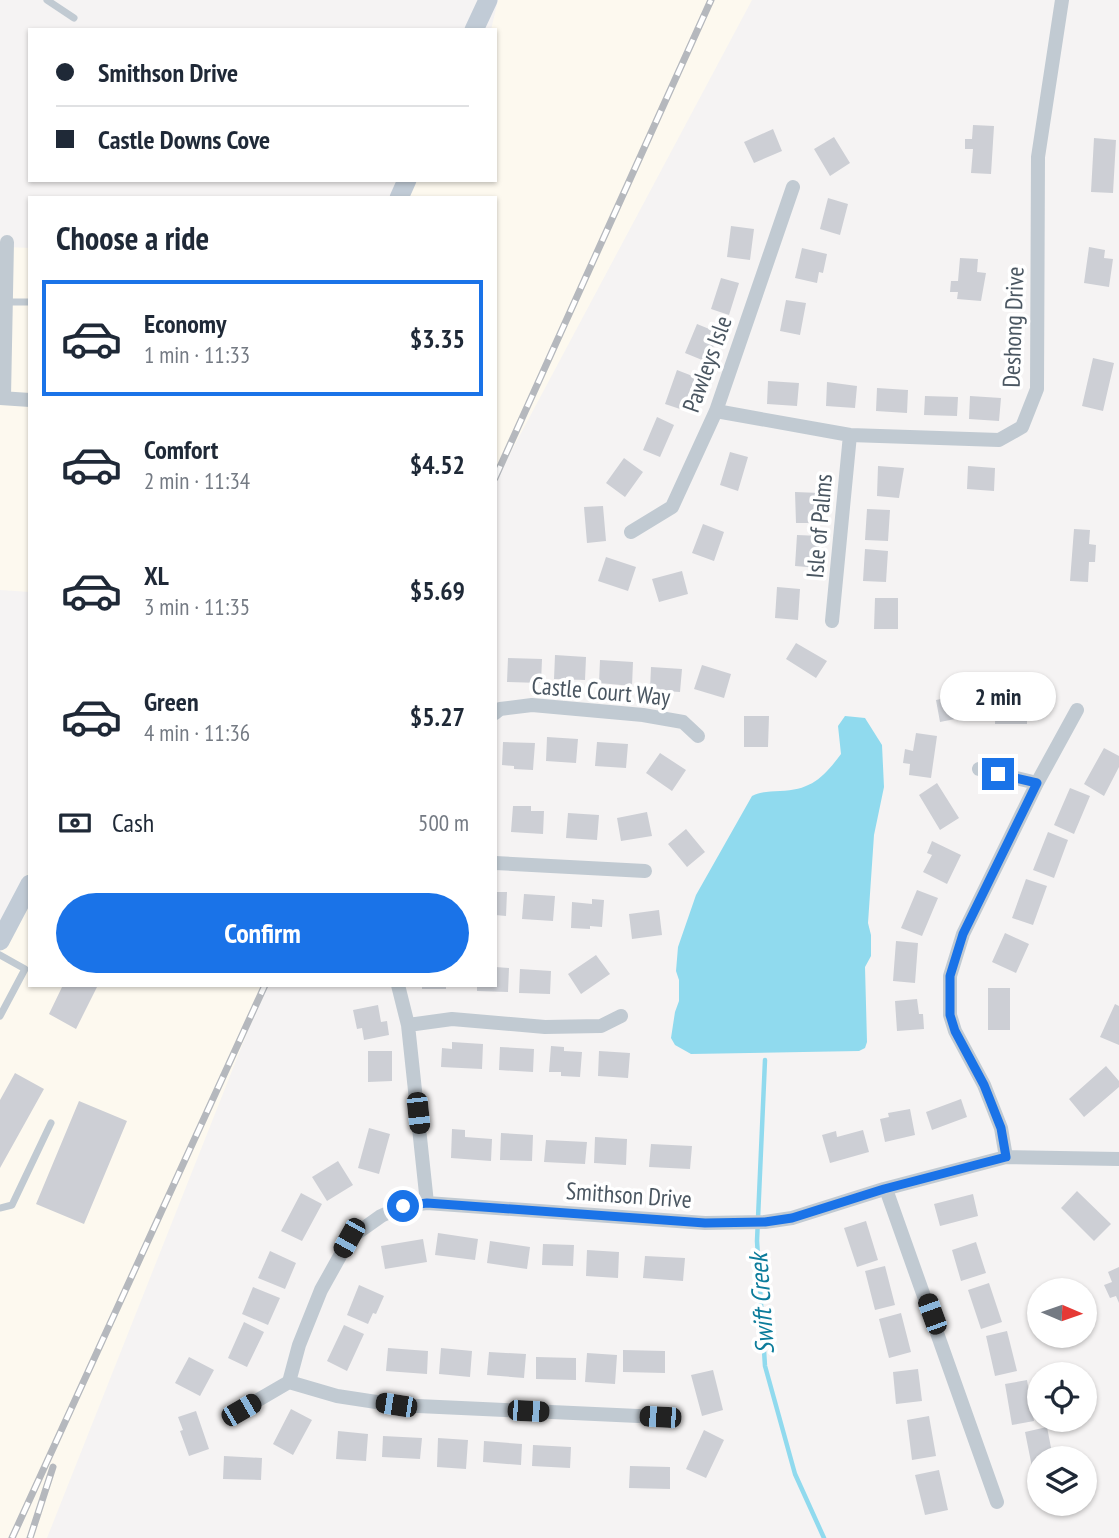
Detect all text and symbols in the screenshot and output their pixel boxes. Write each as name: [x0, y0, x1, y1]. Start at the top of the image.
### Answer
text: Smithson Drive: [98, 56, 238, 89]
text: Castle Downs Cove: [98, 123, 270, 156]
text: Choose a ride: [56, 217, 209, 259]
street label: Deshong Drive: [995, 266, 1031, 388]
icon: car: [60, 307, 123, 370]
text: Economy: [144, 307, 226, 340]
street label: Pawleys Isle: [675, 311, 739, 417]
text: $3.35: [410, 322, 465, 355]
text: 1 min · 11:33: [144, 340, 250, 369]
icon: car: [60, 433, 123, 496]
text: Comfort: [144, 433, 218, 466]
text: $4.52: [410, 448, 465, 481]
text: 2 min · 11:34: [144, 466, 250, 495]
street label: Isle of Palms: [799, 472, 839, 580]
icon: car: [60, 559, 123, 622]
text: XL: [144, 559, 169, 592]
text: $5.69: [410, 574, 465, 607]
text: 3 min · 11:35: [144, 592, 250, 621]
street label: Castle Court Way: [530, 669, 672, 713]
callout: 2 min: [940, 672, 1056, 722]
text: 2 min: [975, 682, 1021, 711]
icon: car: [60, 685, 123, 748]
text: Green: [144, 685, 199, 718]
text: $5.27: [410, 700, 465, 733]
text: 4 min · 11:36: [144, 718, 250, 747]
route end: [982, 758, 1014, 790]
icon: cash: [56, 804, 94, 842]
text: Cash: [112, 806, 154, 839]
text: 500 m: [418, 808, 469, 837]
button: Confirm: [56, 893, 469, 973]
car: [406, 1091, 431, 1135]
street label: Smithson Drive: [565, 1175, 693, 1215]
route start: [387, 1190, 419, 1222]
car: [330, 1215, 369, 1261]
water label: Swift Creek: [741, 1249, 781, 1356]
north arrow: [1027, 1278, 1097, 1348]
map controls: [1027, 1278, 1097, 1516]
car: [915, 1291, 950, 1337]
button: locate: [1027, 1362, 1097, 1432]
car: [218, 1390, 265, 1430]
car: [374, 1391, 419, 1419]
car: [507, 1399, 550, 1423]
car: [639, 1405, 682, 1429]
button: layers: [1027, 1446, 1097, 1516]

